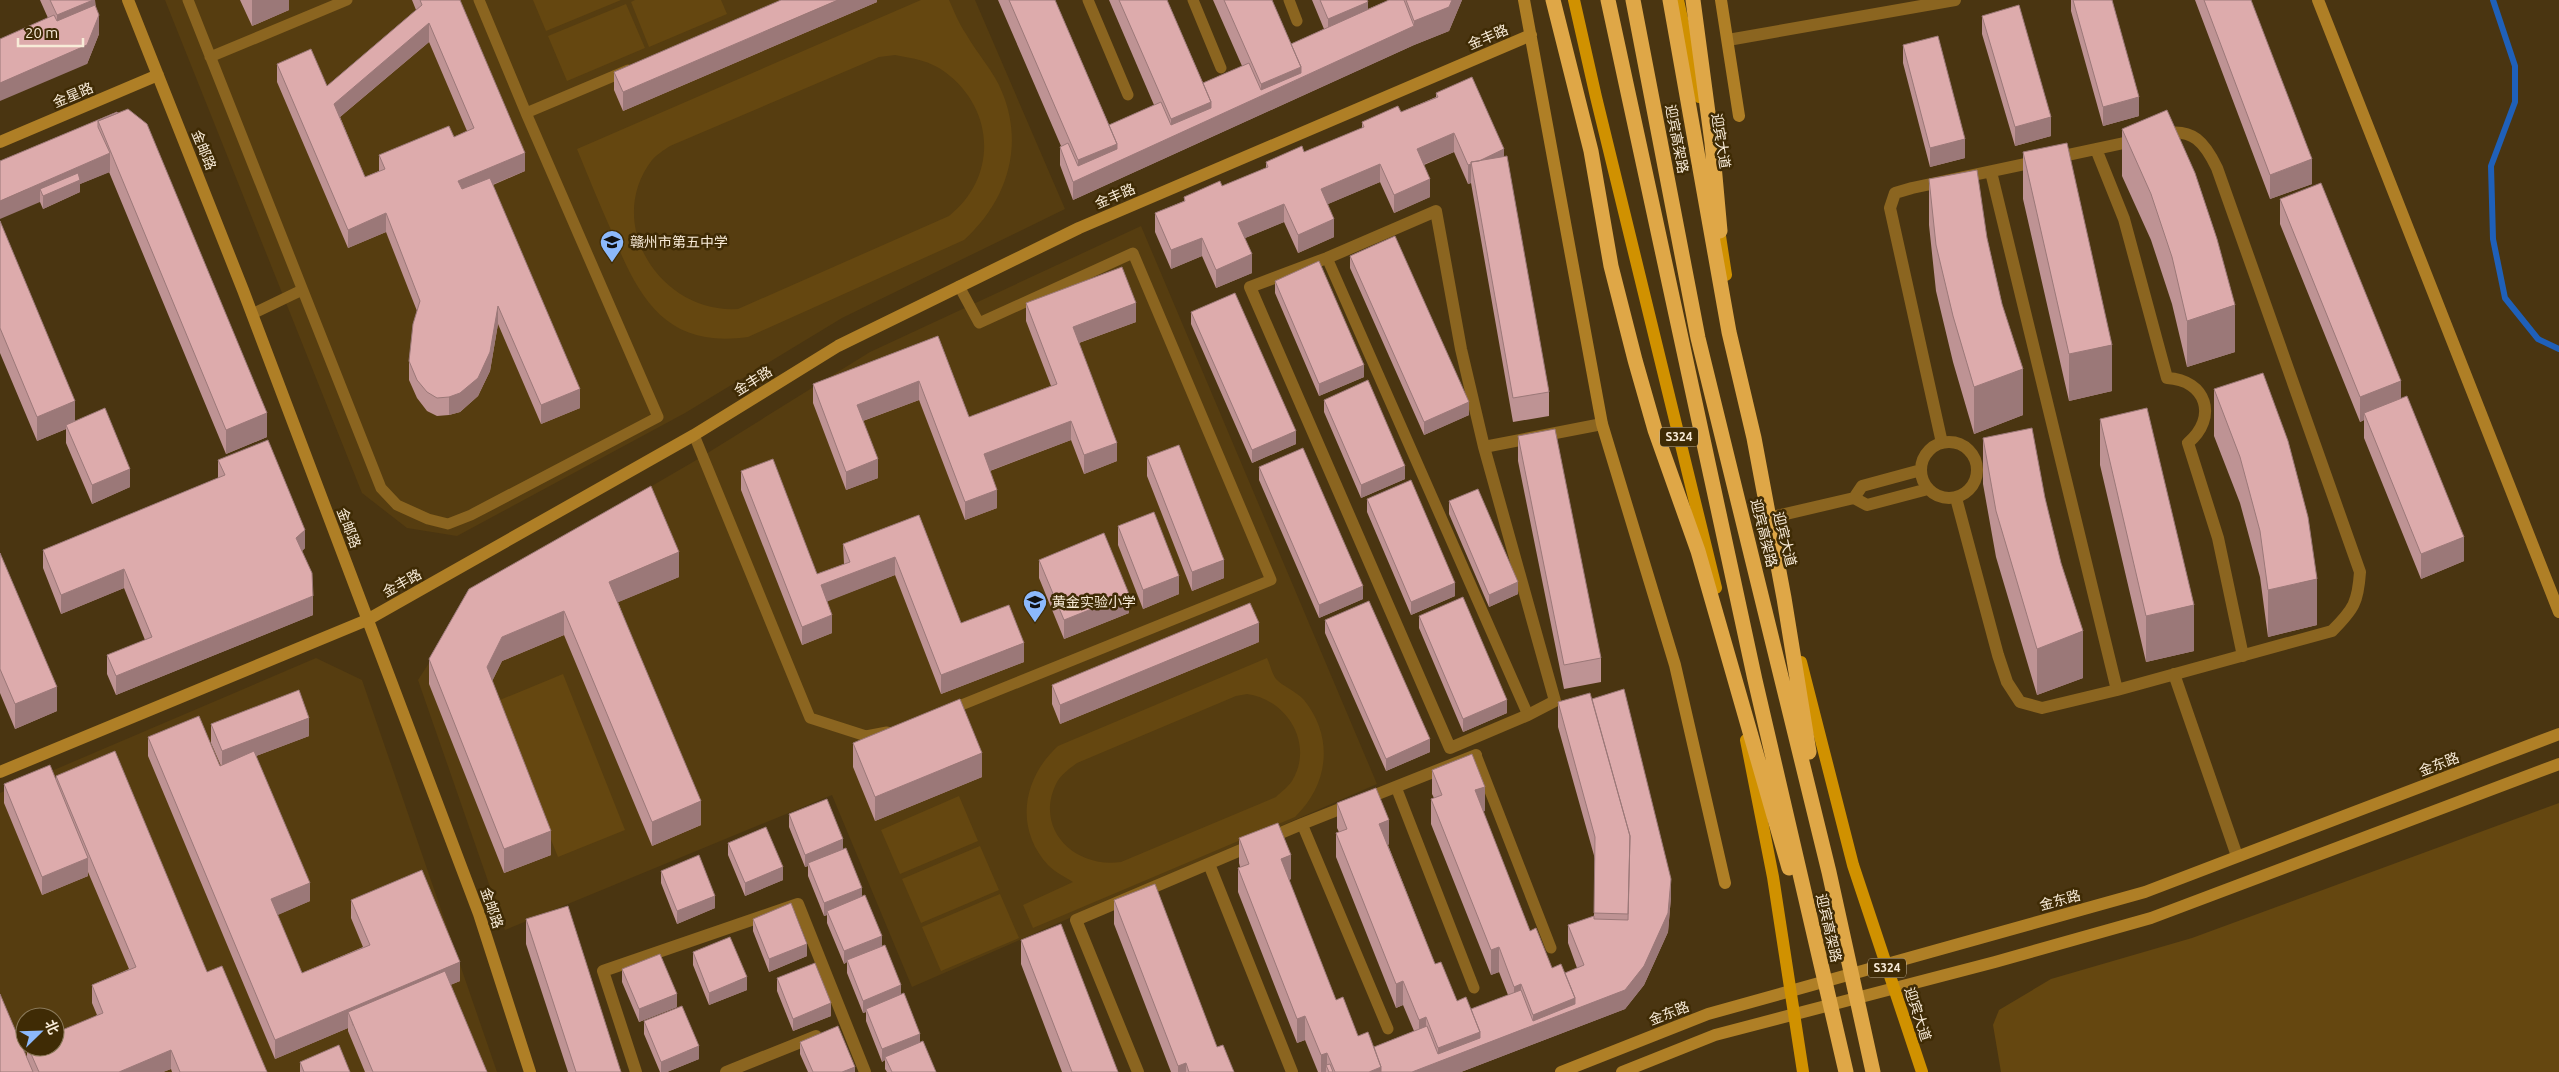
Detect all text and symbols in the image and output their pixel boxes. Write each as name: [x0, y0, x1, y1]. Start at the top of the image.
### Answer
scale bar: [18, 15, 82, 47]
street label: 金丰路: [1466, 21, 1510, 53]
text: 20 m: [25, 24, 58, 41]
street label: 金星路: [51, 79, 95, 111]
street label: 迎宾高架路: [1662, 103, 1692, 175]
street label: 迎宾大道: [1709, 112, 1733, 170]
street label: 金邮路: [189, 128, 219, 172]
street label: 金丰路: [1093, 180, 1137, 212]
school or university icon: 赣州市第五中学: [599, 229, 625, 263]
place label: 赣州市第五中学: [630, 234, 728, 250]
street label: 金丰路: [731, 363, 775, 399]
road number: S324: [1660, 428, 1698, 447]
street label: 迎宾高架路: [1748, 497, 1780, 569]
street label: 金邮路: [334, 506, 364, 550]
street label: 迎宾大道: [1770, 510, 1800, 568]
street label: 金丰路: [380, 566, 424, 600]
school or university icon: 黄金实验小学: [1022, 589, 1048, 623]
place label: 黄金实验小学: [1052, 594, 1136, 610]
street label: 金东路: [2417, 749, 2461, 779]
street label: 金邮路: [478, 886, 506, 930]
street label: 金东路: [2038, 887, 2082, 913]
street label: 迎宾高架路: [1813, 892, 1845, 964]
road number: S324: [1868, 958, 1906, 978]
street label: 迎宾大道: [1902, 985, 1934, 1043]
street label: 金东路: [1647, 998, 1691, 1028]
north arrow: [15, 1007, 65, 1057]
text: 北: [42, 1017, 62, 1036]

